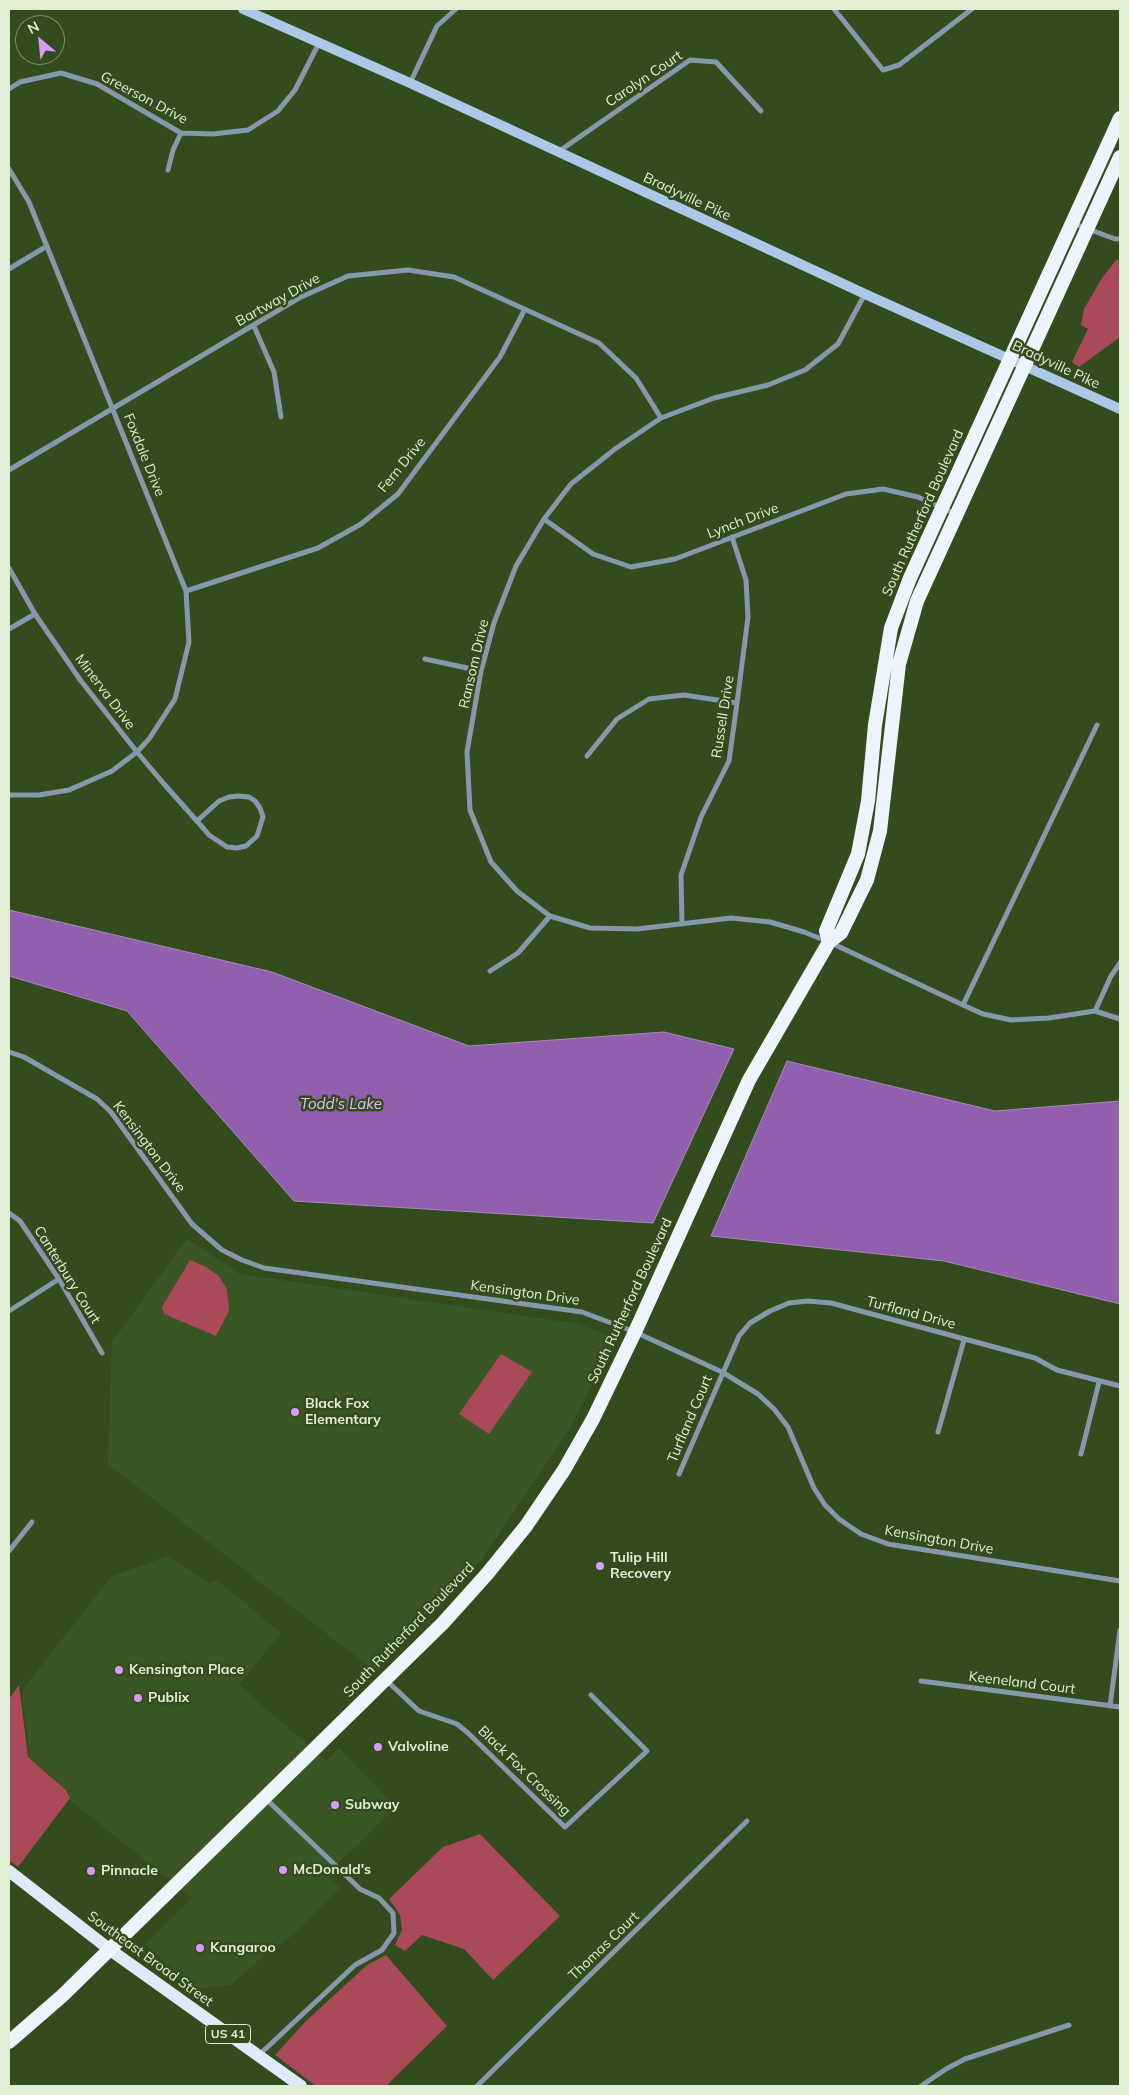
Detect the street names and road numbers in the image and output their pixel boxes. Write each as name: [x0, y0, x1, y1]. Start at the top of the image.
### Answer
street label: Carolyn Court: [602, 47, 686, 111]
street label: Greerson Drive: [98, 68, 190, 128]
street label: Bradyville Pike: [641, 169, 733, 225]
street label: Bartway Drive: [233, 270, 323, 330]
street label: Bradyville Pike: [1010, 337, 1102, 393]
street label: Foxdale Drive: [120, 411, 168, 499]
street label: South Rutherford Boulevard: [879, 427, 967, 599]
street label: Fern Drive: [375, 434, 429, 496]
street label: Lynch Drive: [705, 500, 781, 542]
street label: Ransom Drive: [456, 618, 492, 710]
street label: Minerva Drive: [71, 651, 139, 733]
street label: Russell Drive: [708, 674, 738, 760]
street label: Kensington Drive: [109, 1098, 189, 1196]
street label: South Rutherford Boulevard: [584, 1216, 676, 1386]
street label: Canterbury Court: [30, 1223, 104, 1327]
street label: Kensington Drive: [469, 1277, 581, 1309]
street label: Turfland Drive: [865, 1293, 957, 1333]
street label: Turfland Court: [664, 1373, 716, 1465]
street label: Kensington Drive: [883, 1522, 995, 1558]
street label: South Rutherford Boulevard: [340, 1559, 478, 1701]
street label: Keeneland Court: [968, 1668, 1076, 1698]
street label: Black Fox Crossing: [474, 1723, 574, 1819]
street label: Southeast Broad Street: [84, 1908, 216, 2010]
street label: Thomas Court: [565, 1908, 643, 1984]
road number: US 41: [206, 2025, 250, 2044]

